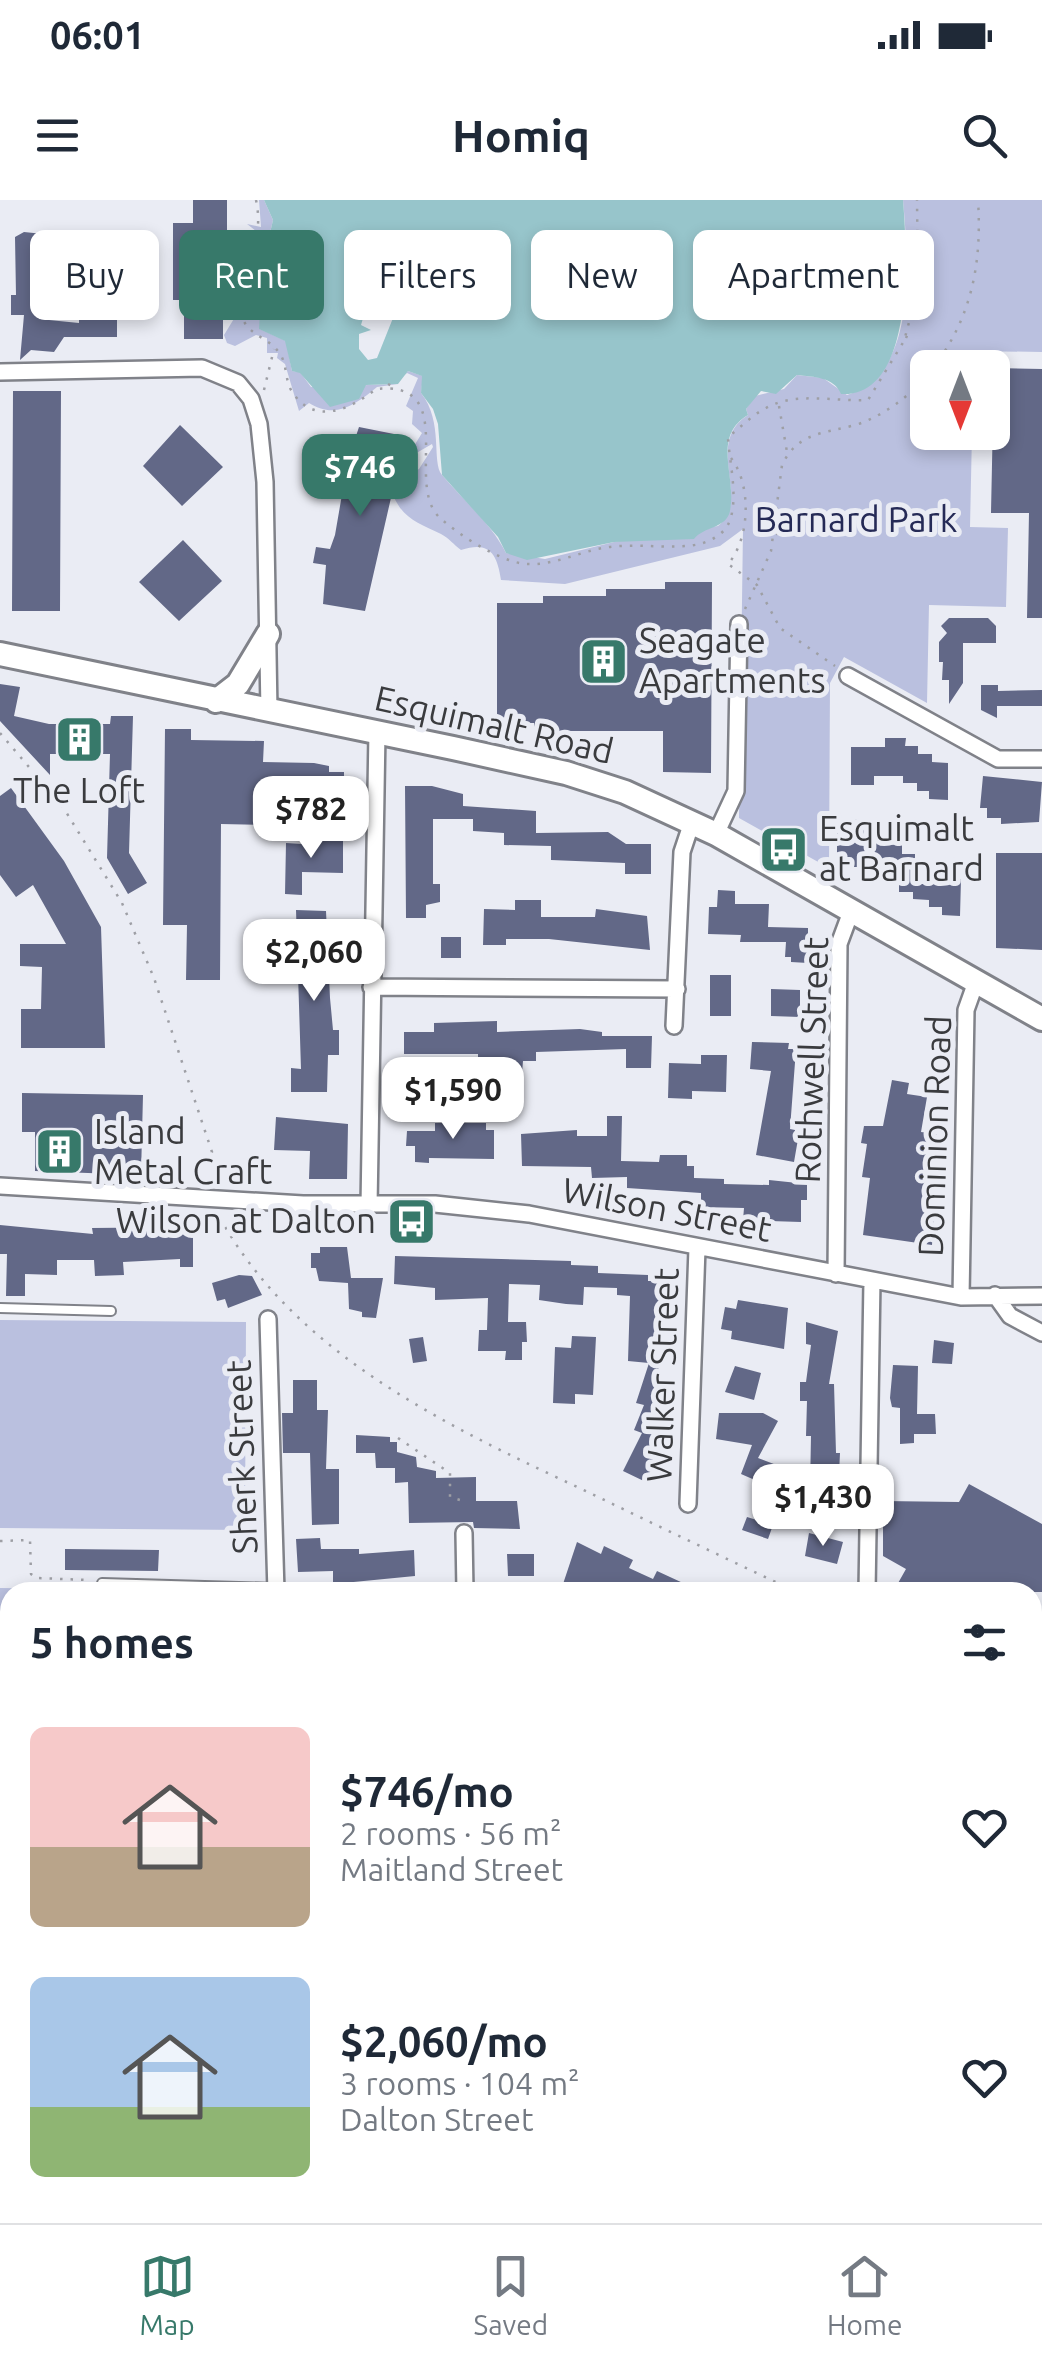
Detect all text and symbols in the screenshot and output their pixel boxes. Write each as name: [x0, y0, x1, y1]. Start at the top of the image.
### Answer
text: 06:01: [50, 14, 145, 56]
icon: menu: [30, 108, 85, 163]
icon: search: [957, 108, 1012, 163]
text: Homiq: [452, 110, 590, 161]
chip: Buy: [30, 230, 159, 320]
chip: Rent: [179, 230, 324, 320]
chip: Filters: [344, 230, 511, 320]
chip: New: [531, 230, 673, 320]
chip: Apartment: [693, 230, 934, 320]
north arrow: [910, 350, 1010, 450]
map controls: [910, 350, 1010, 450]
pin: $746: [301, 434, 419, 519]
text: $746: [324, 448, 396, 484]
park label: Barnard Park: [755, 499, 958, 539]
place label: Seagate Apartments: [639, 620, 826, 700]
building icon: Seagate Apartments: [578, 635, 630, 687]
street label: Esquimalt Road: [371, 677, 617, 771]
building icon: The Loft: [53, 713, 105, 765]
place label: The Loft: [13, 770, 145, 810]
pin: $782: [252, 776, 370, 861]
text: $782: [275, 790, 347, 826]
place label: Esquimalt at Barnard: [819, 808, 984, 888]
bus stop icon: Esquimalt at Barnard: [758, 823, 810, 875]
pin: $2,060: [233, 919, 395, 1004]
text: $2,060: [265, 933, 363, 969]
street label: Rothwell Street: [787, 936, 835, 1184]
street label: Dominion Road: [910, 1015, 958, 1257]
pin: $1,590: [372, 1057, 534, 1142]
text: $1,590: [404, 1071, 502, 1107]
place label: Island Metal Craft: [94, 1111, 273, 1191]
building icon: Island Metal Craft: [33, 1126, 85, 1178]
street label: Wilson Street: [559, 1169, 775, 1249]
bus stop icon: Wilson at Dalton: [385, 1195, 437, 1247]
place label: Wilson at Dalton: [116, 1200, 376, 1240]
street label: Walker Street: [638, 1267, 686, 1483]
street label: Sherk Street: [218, 1359, 264, 1555]
pin: $1,430: [742, 1464, 904, 1549]
text: $1,430: [774, 1478, 872, 1514]
icon: filters: [957, 1615, 1012, 1670]
text: 5 homes: [30, 1619, 194, 1666]
icon: home: [110, 1767, 230, 1887]
text: $746/mo: [340, 1768, 514, 1815]
icon: heart: [957, 1800, 1012, 1855]
text: 2 rooms · 56 m²: [340, 1815, 561, 1851]
text: Maitland Street: [340, 1851, 563, 1887]
icon: home: [110, 2017, 230, 2137]
text: $2,060/mo: [340, 2018, 548, 2065]
icon: heart: [957, 2050, 1012, 2105]
text: 3 rooms · 104 m²: [340, 2065, 580, 2101]
text: Dalton Street: [340, 2101, 534, 2137]
tab: Map: [139, 2249, 195, 2340]
tab: Saved: [474, 2249, 548, 2340]
tab: Home: [827, 2249, 903, 2340]

